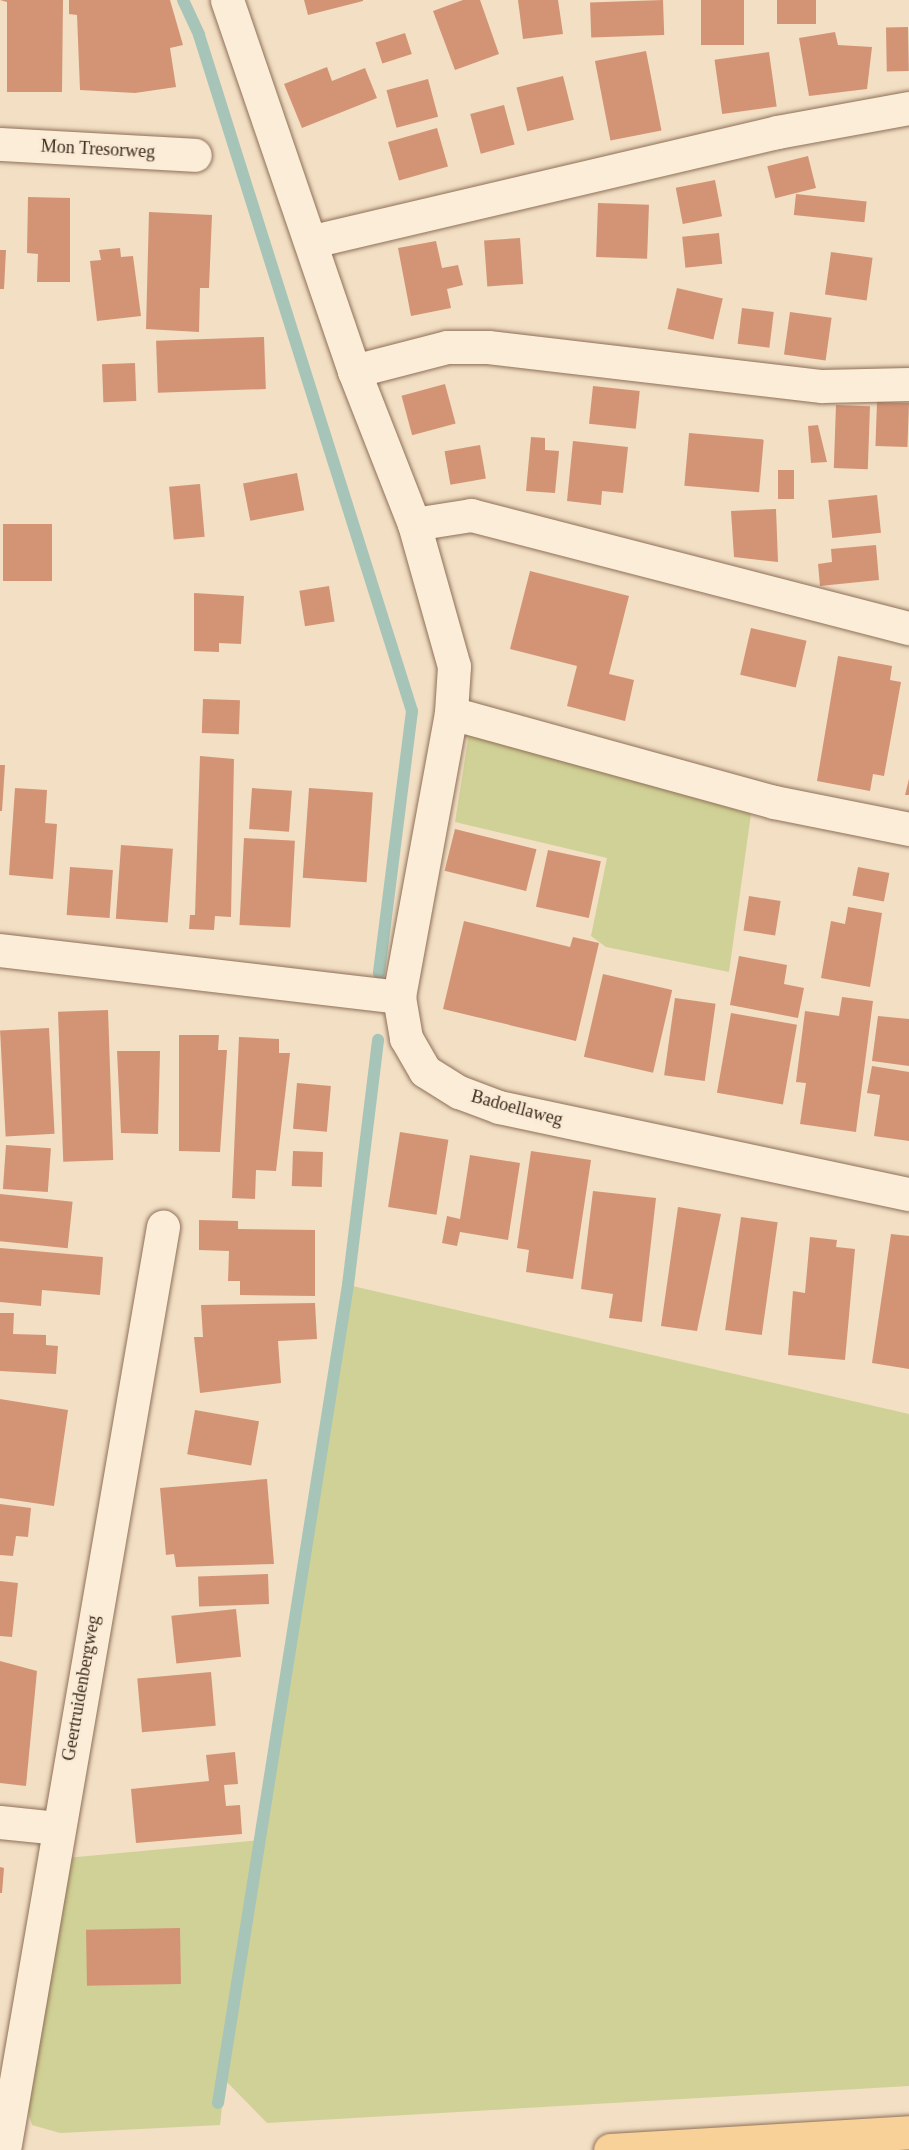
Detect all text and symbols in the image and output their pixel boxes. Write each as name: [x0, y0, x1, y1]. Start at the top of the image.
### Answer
street label: Mon Tresorweg: [40, 135, 156, 163]
street label: Badoellaweg: [469, 1085, 565, 1131]
street label: Geertruidenbergweg: [58, 1613, 104, 1763]

